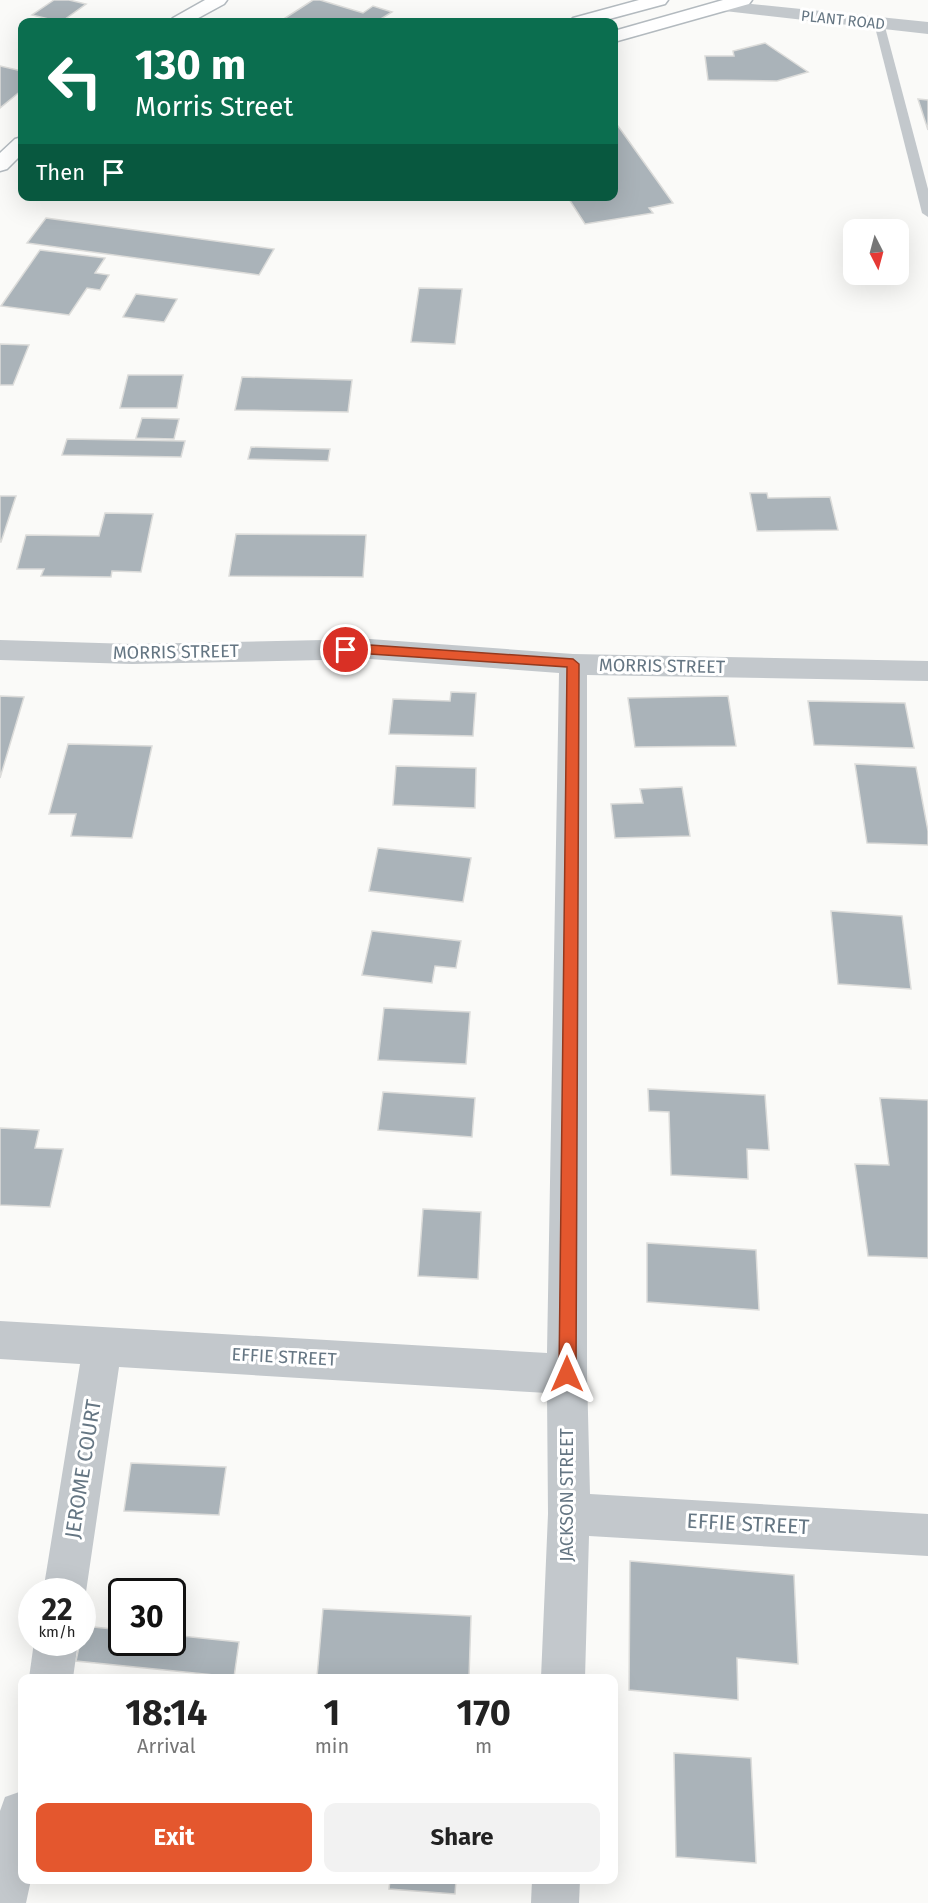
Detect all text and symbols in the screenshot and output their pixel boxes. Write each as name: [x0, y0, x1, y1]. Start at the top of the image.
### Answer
street label: PLANT ROAD: [800, 7, 886, 33]
text: 130 m: [135, 40, 246, 90]
icon: left: [36, 42, 114, 120]
text: Morris Street: [135, 91, 293, 123]
icon: arrive: [97, 156, 130, 189]
text: Then: [36, 159, 85, 186]
north arrow: [843, 219, 909, 285]
map controls: [843, 219, 909, 285]
pin: [320, 624, 371, 675]
icon: arrive: [329, 633, 362, 666]
street label: MORRIS STREET: [113, 640, 240, 664]
street label: MORRIS STREET: [599, 654, 726, 678]
position arrow: [535, 1342, 599, 1406]
street label: EFFIE STREET: [231, 1343, 338, 1371]
street label: JEROME COURT: [59, 1397, 107, 1540]
street label: JACKSON STREET: [556, 1427, 578, 1562]
street label: EFFIE STREET: [686, 1508, 810, 1540]
speed limit sign: 30: [108, 1578, 186, 1656]
text: 22: [41, 1592, 73, 1628]
text: km/h: [38, 1623, 76, 1641]
text: 18:14: [125, 1691, 207, 1735]
text: 1: [324, 1691, 340, 1735]
text: 170: [456, 1691, 511, 1735]
text: Arrival: [137, 1734, 196, 1758]
text: min: [315, 1734, 349, 1758]
text: m: [475, 1734, 492, 1758]
button: Exit: [36, 1803, 312, 1872]
button: Share: [324, 1803, 600, 1872]

